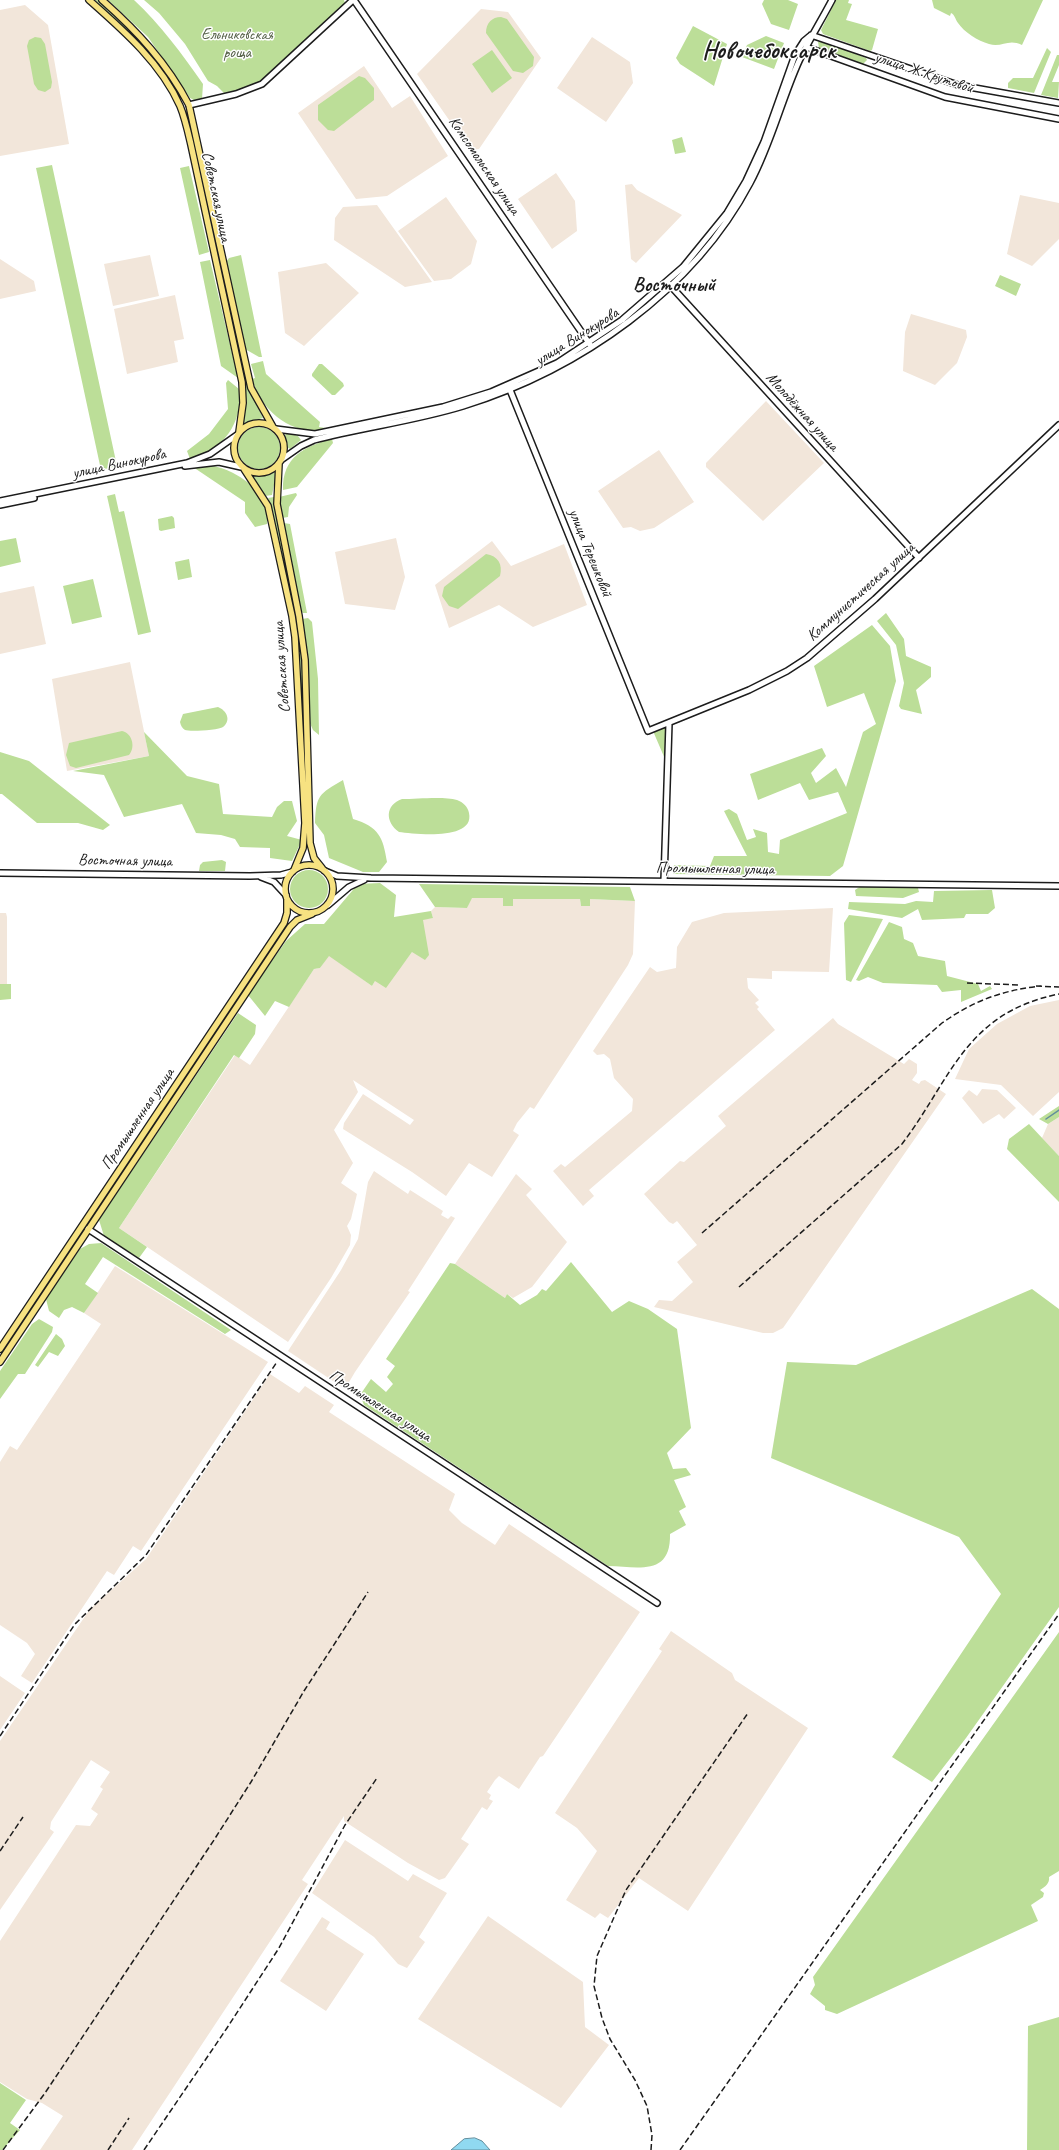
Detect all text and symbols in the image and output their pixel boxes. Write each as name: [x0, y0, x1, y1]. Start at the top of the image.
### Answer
park label: Ельниковская роща: [201, 25, 273, 63]
district label: Новочебоксарск: [702, 38, 836, 66]
street label: улица Ж.Крутовой: [872, 48, 976, 98]
street label: Комсомольская улица: [444, 113, 524, 219]
street label: Советская улица: [197, 150, 235, 244]
district label: Восточный: [633, 274, 715, 298]
street label: улица Винокурова: [532, 304, 622, 370]
street label: Молодёжная улица: [761, 368, 843, 456]
street label: улица Винокурова: [71, 445, 167, 483]
street label: улица Терешковой: [564, 506, 616, 600]
street label: Коммунистическая улица: [803, 539, 919, 645]
street label: Советская улица: [269, 621, 295, 713]
street label: Восточная улица: [78, 851, 172, 871]
street label: Промышленная улица: [656, 858, 774, 880]
street label: Промышленная улица: [97, 1065, 179, 1173]
street label: Промышленная улица: [325, 1366, 435, 1446]

